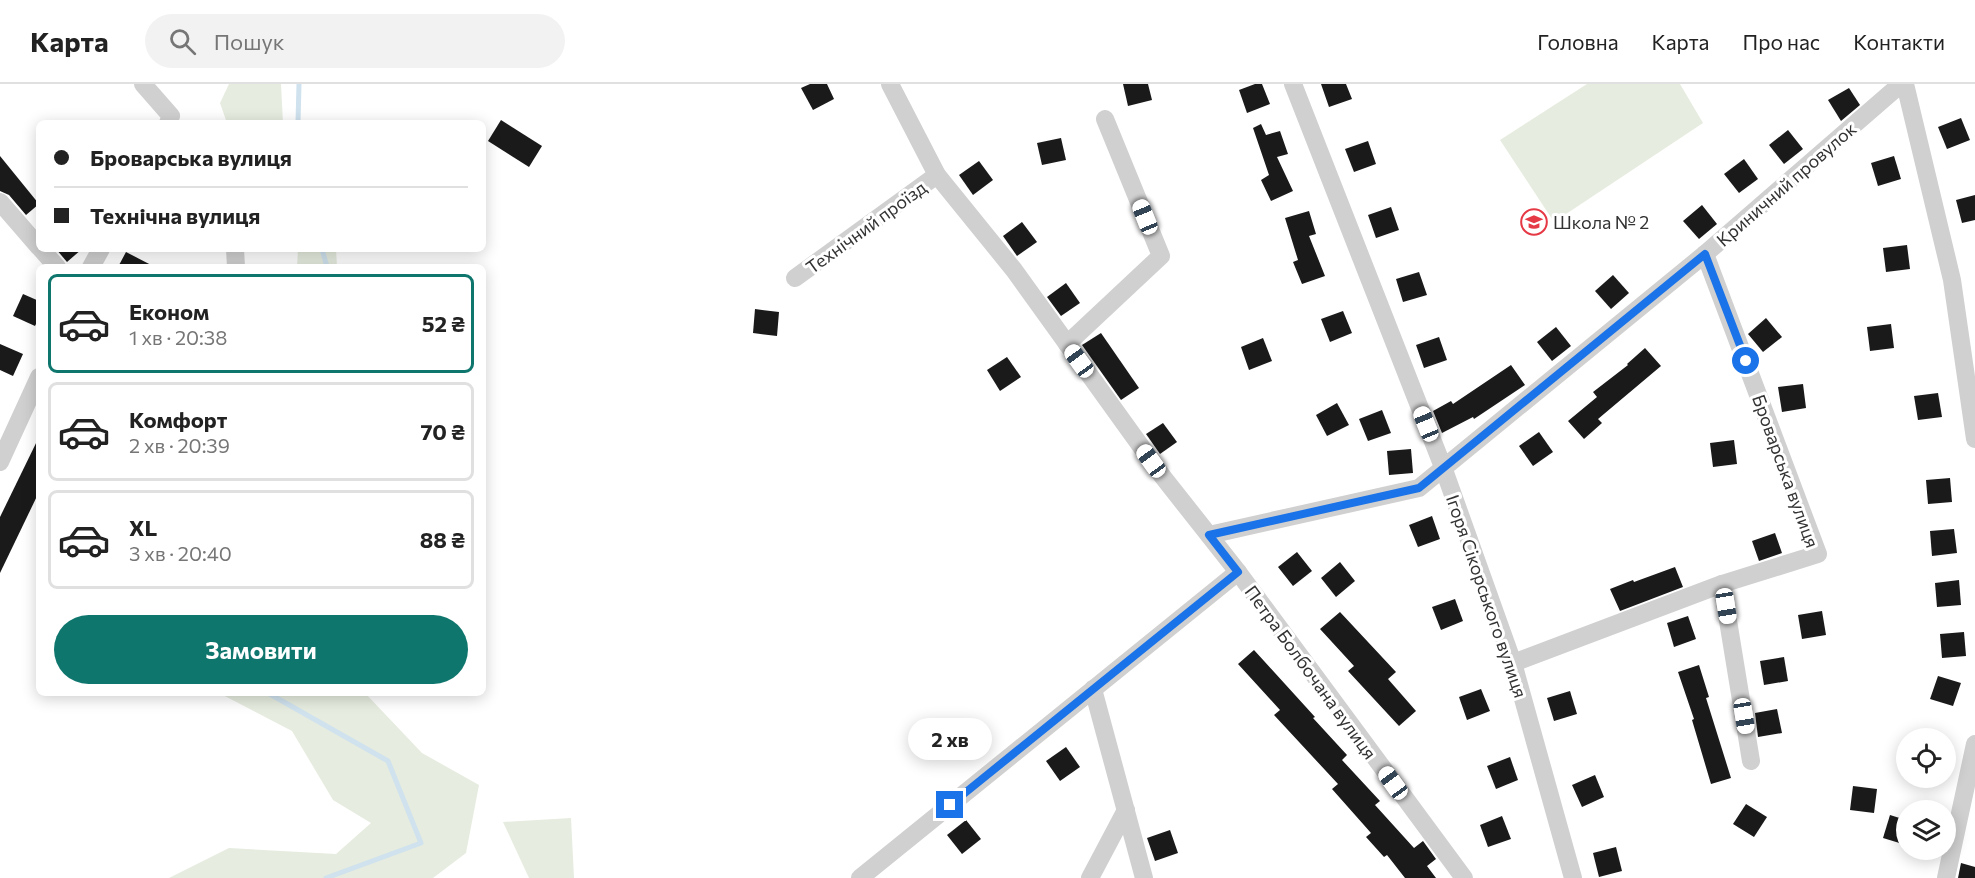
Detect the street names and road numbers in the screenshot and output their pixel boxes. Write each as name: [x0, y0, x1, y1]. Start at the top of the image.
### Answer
street label: Криничний провулок: [1712, 117, 1861, 251]
street label: Технічний проїзд: [802, 176, 931, 278]
street label: Броварська вулиця: [1748, 391, 1824, 551]
street label: Ігоря Сікорського вулиця: [1442, 492, 1532, 700]
street label: Петра Болбочана вулиця: [1241, 581, 1381, 763]

